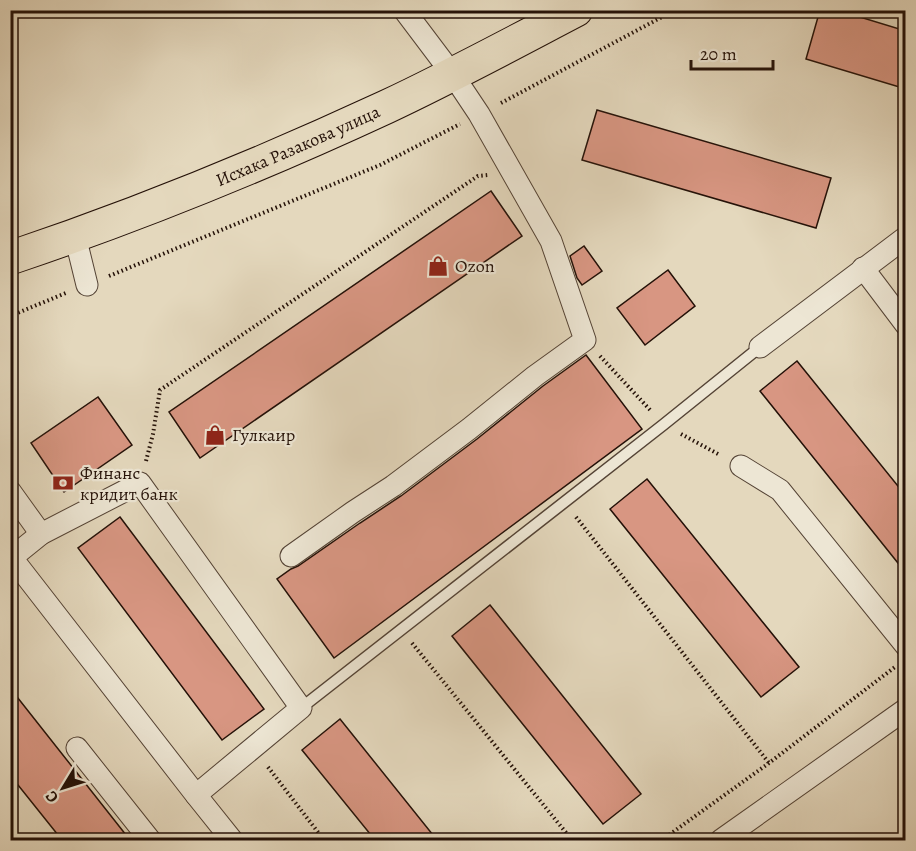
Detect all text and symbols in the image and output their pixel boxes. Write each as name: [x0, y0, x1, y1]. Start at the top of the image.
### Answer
scale bar: [691, 33, 774, 71]
text: 20 m: [700, 42, 737, 66]
street label: Исхака Разакова улица: [212, 99, 384, 192]
shop icon: Ozon: [426, 254, 450, 278]
place label: Ozon: [455, 254, 495, 278]
shop icon: Гулкаир: [203, 423, 227, 447]
place label: Гулкаир: [232, 423, 295, 447]
place label: Финанс кридит банк: [80, 461, 178, 506]
bank icon: Финанс кридит банк: [51, 471, 75, 495]
north arrow: [33, 758, 93, 818]
text: С: [40, 786, 64, 807]

